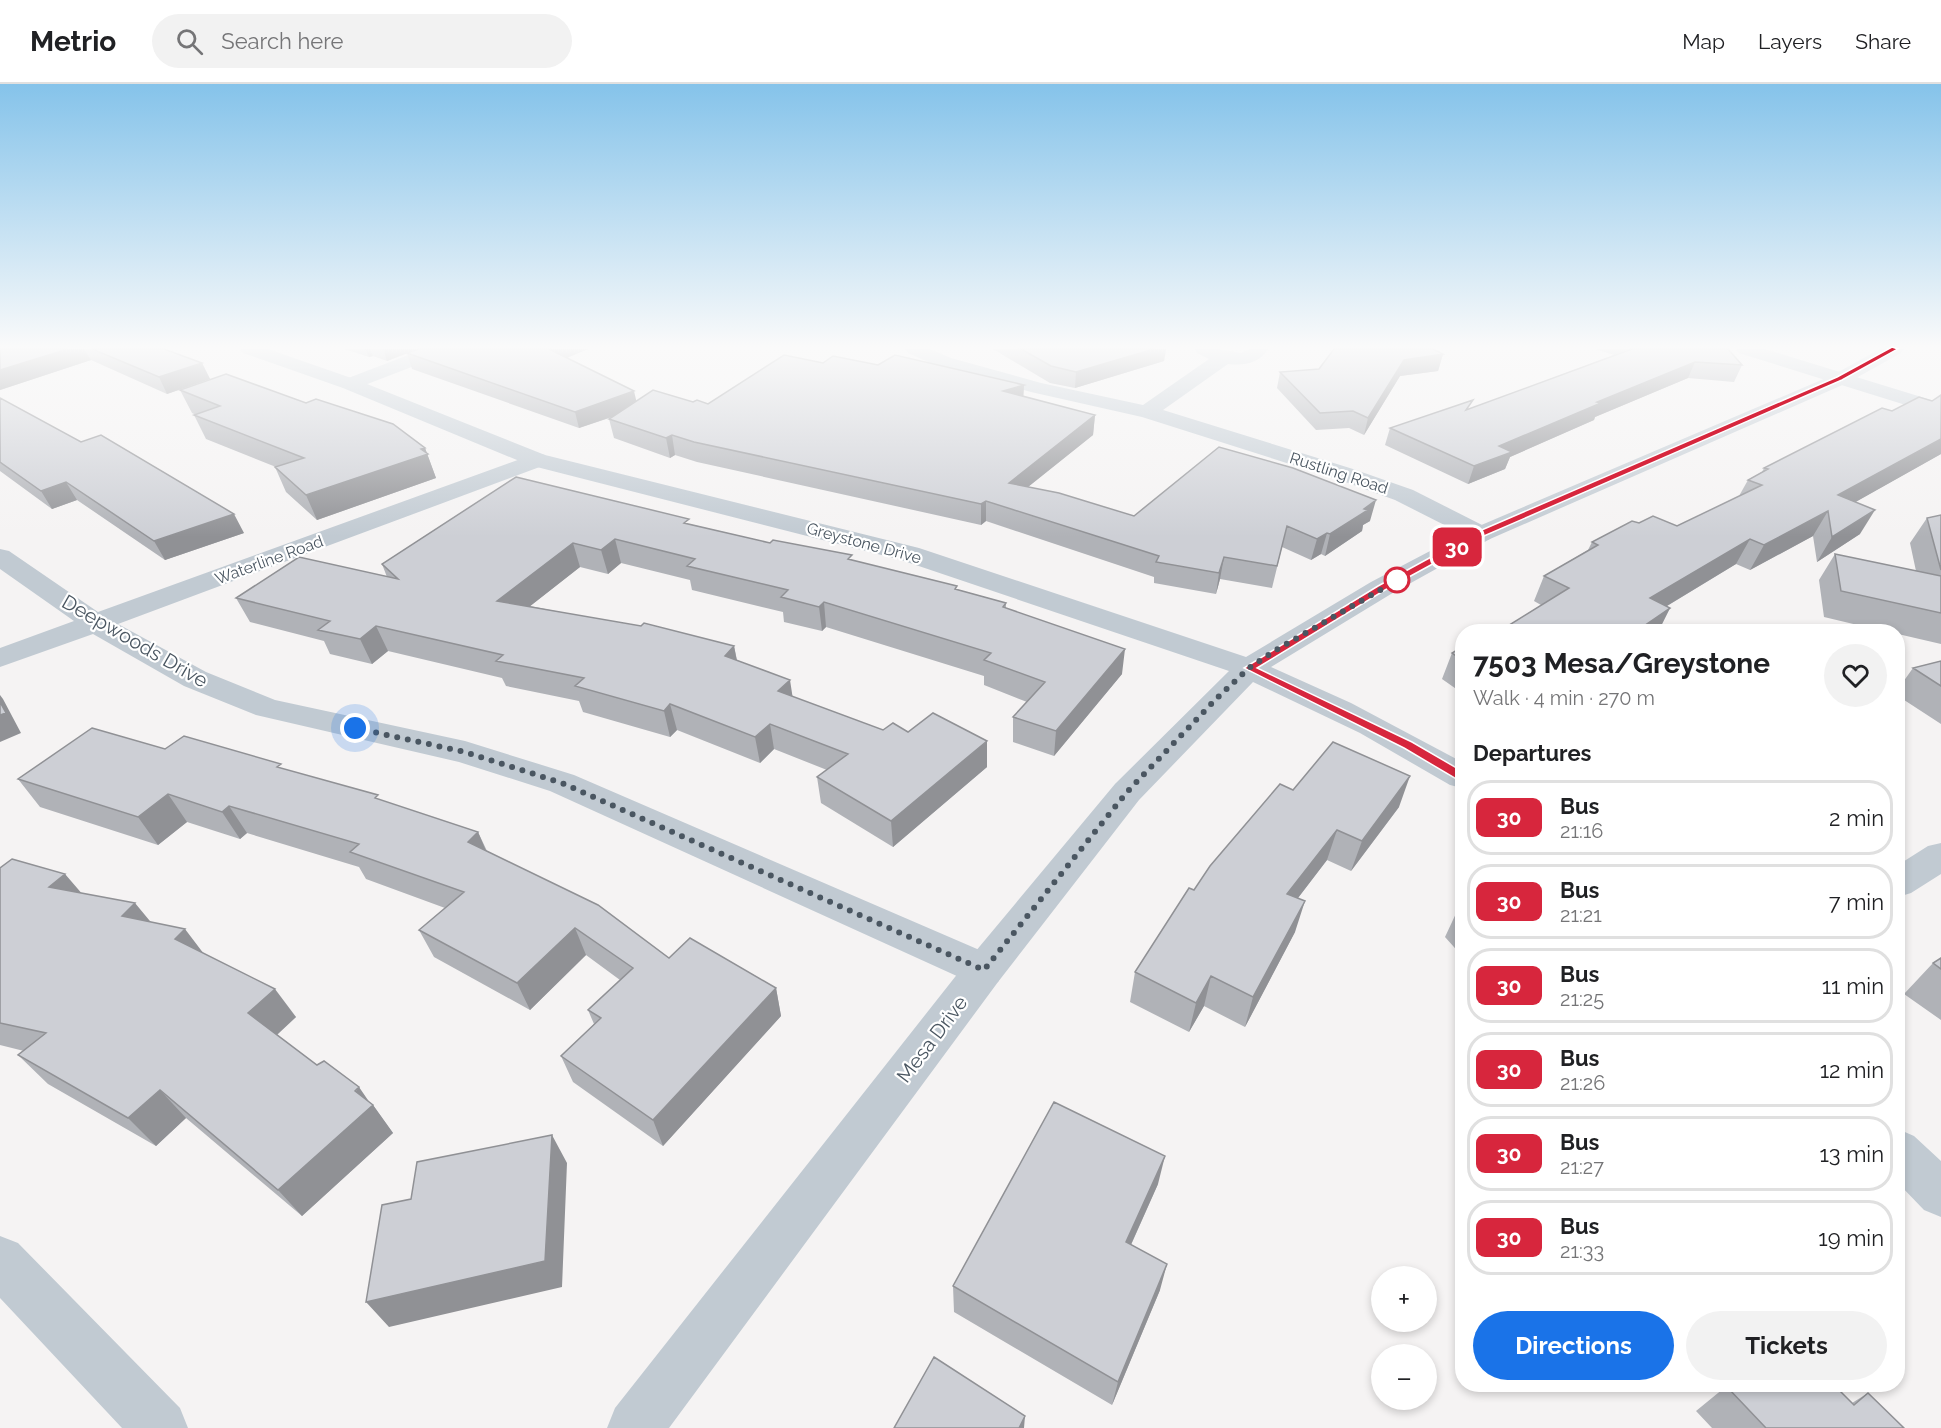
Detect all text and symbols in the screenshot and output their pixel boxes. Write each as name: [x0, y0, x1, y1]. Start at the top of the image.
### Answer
search box: [152, 14, 572, 68]
text: Metrio: [30, 25, 116, 58]
icon: search: [173, 25, 206, 58]
text: Search here: [221, 28, 343, 54]
text: Map: [1682, 29, 1725, 54]
text: Layers: [1758, 29, 1822, 54]
text: Share: [1855, 29, 1911, 54]
street label: Rustling Road: [1287, 448, 1391, 498]
street label: Greystone Drive: [805, 519, 923, 567]
line badge: 30: [1430, 528, 1484, 566]
street label: Waterline Road: [212, 532, 326, 588]
text: 30: [1445, 535, 1469, 560]
unlabelled marker: [1384, 567, 1410, 593]
street label: Deepwoods Drive: [58, 590, 212, 693]
button: heart: [1824, 644, 1887, 707]
text: 7503 Mesa/Greystone: [1473, 647, 1770, 680]
text: Walk · 4 min · 270 m: [1473, 686, 1655, 710]
your location: [340, 713, 370, 743]
text: Departures: [1473, 740, 1591, 766]
text: Bus: [1560, 793, 1599, 819]
text: 30: [1497, 805, 1521, 830]
text: 2 min: [1829, 805, 1884, 831]
text: 21:16: [1560, 819, 1603, 843]
text: Bus: [1560, 877, 1599, 903]
text: 30: [1497, 889, 1521, 914]
text: 7 min: [1829, 889, 1884, 915]
text: 21:21: [1560, 903, 1602, 927]
text: Bus: [1560, 961, 1599, 987]
text: 30: [1497, 973, 1521, 998]
text: 11 min: [1822, 973, 1884, 999]
text: 21:25: [1560, 987, 1604, 1011]
street label: Mesa Drive: [892, 991, 973, 1087]
text: Bus: [1560, 1045, 1599, 1071]
text: 30: [1497, 1057, 1521, 1082]
text: 12 min: [1820, 1057, 1884, 1083]
text: 21:26: [1560, 1071, 1605, 1095]
text: Bus: [1560, 1129, 1599, 1155]
text: 30: [1497, 1141, 1521, 1166]
text: 13 min: [1819, 1141, 1884, 1167]
text: 21:27: [1560, 1155, 1604, 1179]
text: Bus: [1560, 1213, 1599, 1239]
text: 30: [1497, 1225, 1521, 1250]
text: 19 min: [1818, 1225, 1884, 1251]
text: 21:33: [1560, 1239, 1604, 1263]
map controls: [1371, 1266, 1437, 1410]
button: +: [1371, 1266, 1437, 1332]
button: Directions: [1473, 1311, 1674, 1380]
button: Tickets: [1686, 1311, 1887, 1380]
button: −: [1371, 1344, 1437, 1410]

